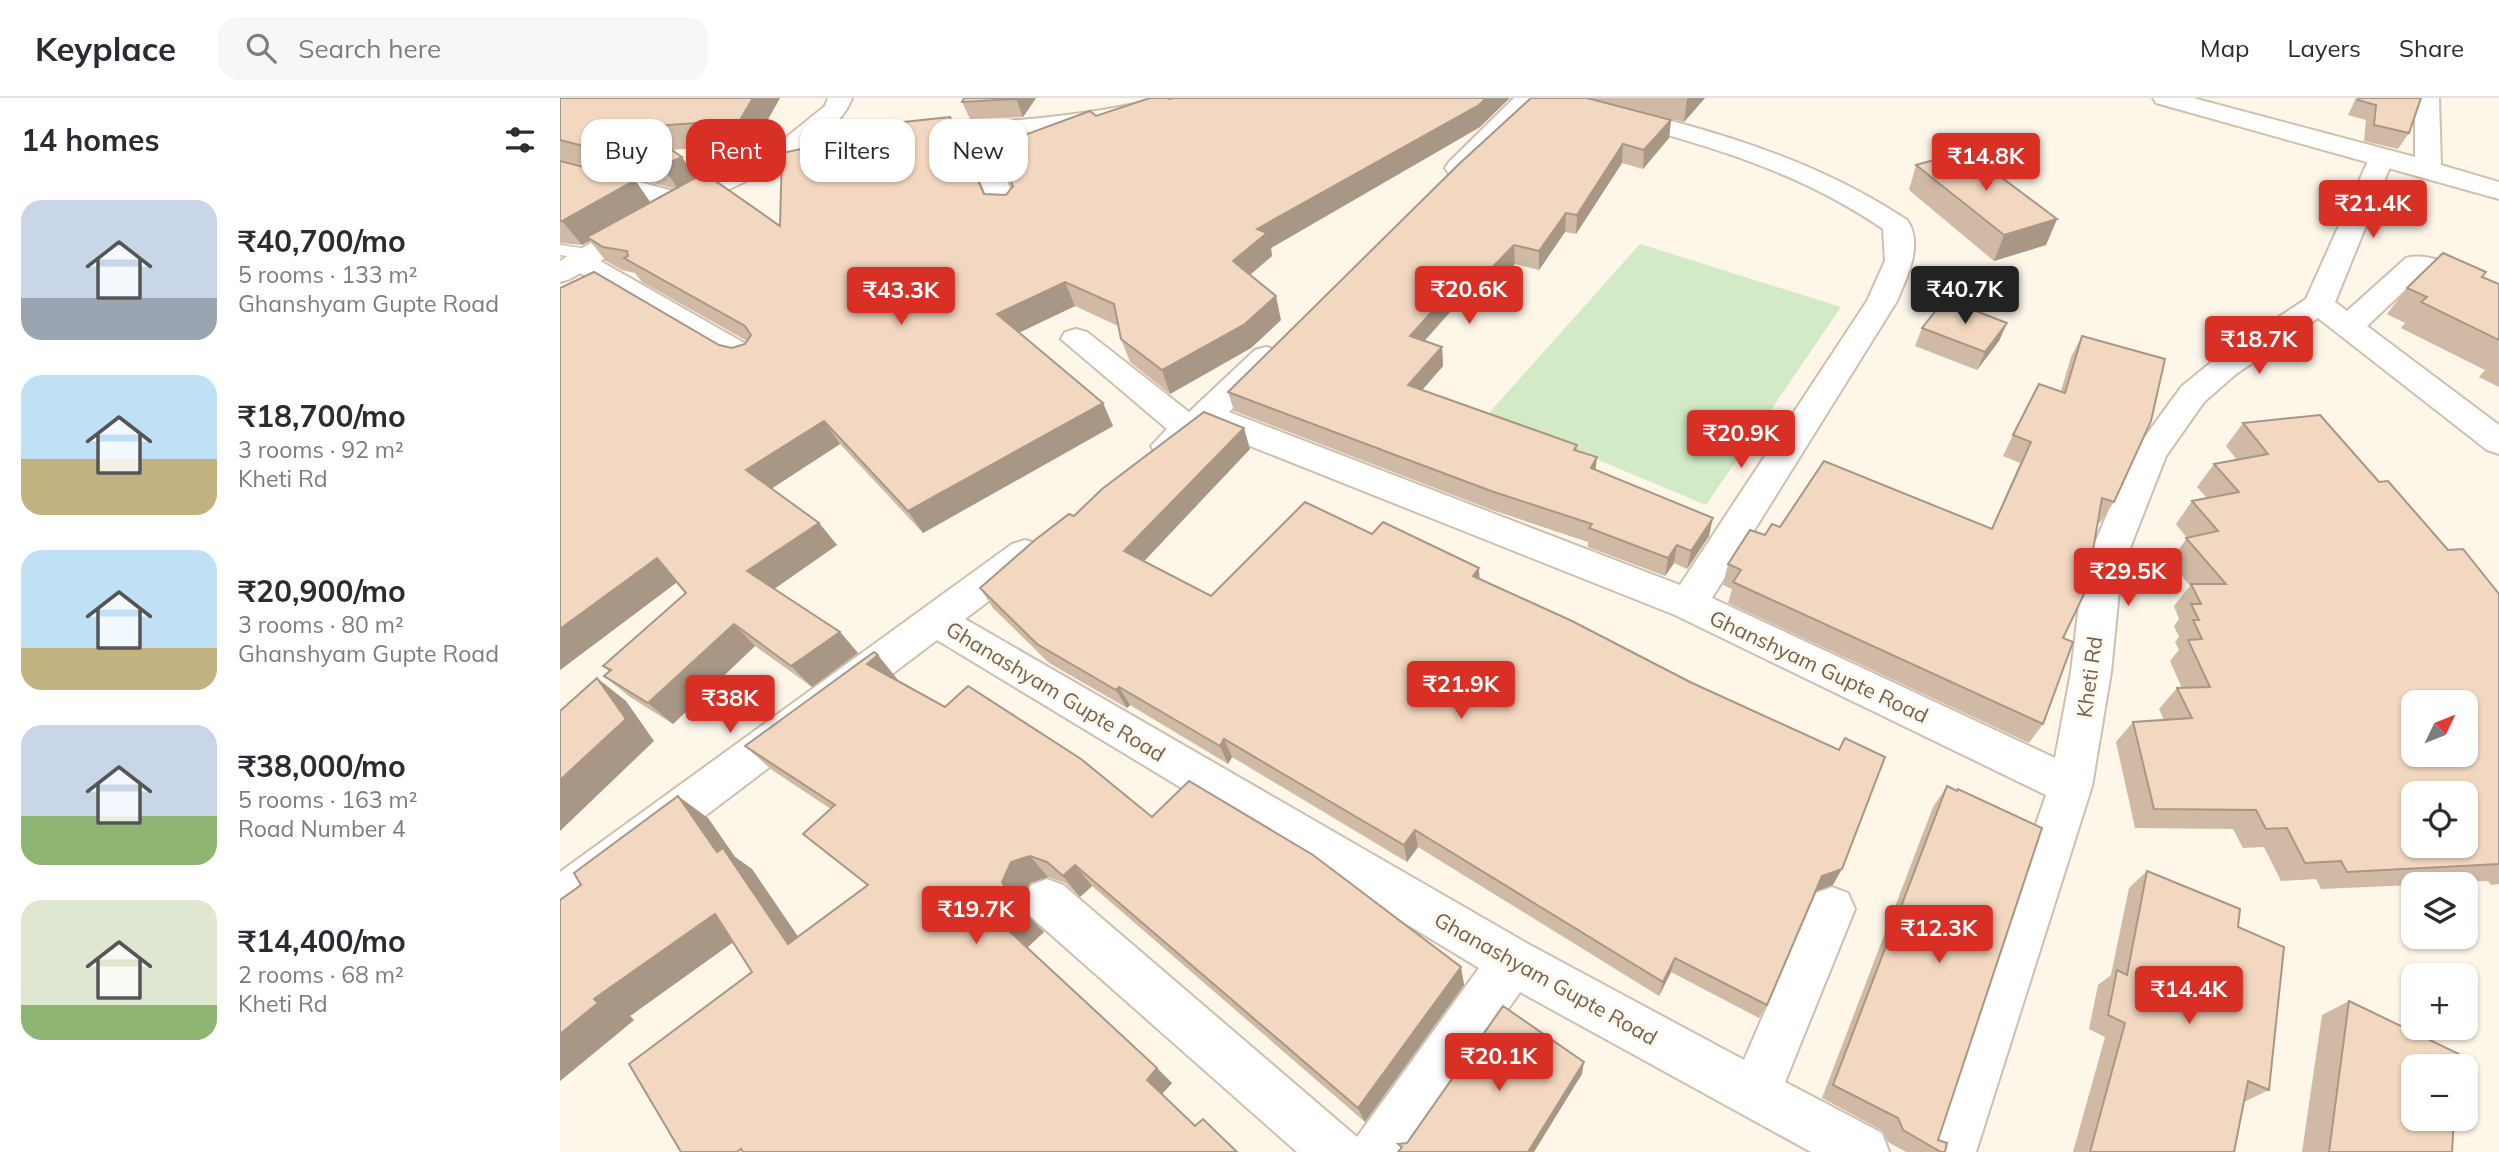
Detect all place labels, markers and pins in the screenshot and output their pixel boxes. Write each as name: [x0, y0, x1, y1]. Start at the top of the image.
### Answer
pin: ₹14.8K: [1929, 134, 2043, 193]
pin: ₹21.4K: [2316, 180, 2430, 240]
pin: ₹20.6K: [1412, 266, 1526, 326]
pin: ₹40.7K: [1908, 266, 2022, 326]
pin: ₹43.3K: [844, 268, 958, 327]
pin: ₹18.7K: [2202, 316, 2316, 376]
pin: ₹20.9K: [1684, 410, 1798, 470]
pin: ₹29.5K: [2071, 548, 2185, 608]
pin: ₹21.9K: [1404, 662, 1518, 721]
pin: ₹38K: [689, 676, 771, 735]
pin: ₹19.7K: [919, 886, 1033, 946]
pin: ₹12.3K: [1882, 906, 1996, 965]
pin: ₹14.4K: [2132, 967, 2246, 1026]
pin: ₹20.1K: [1442, 1034, 1556, 1093]

